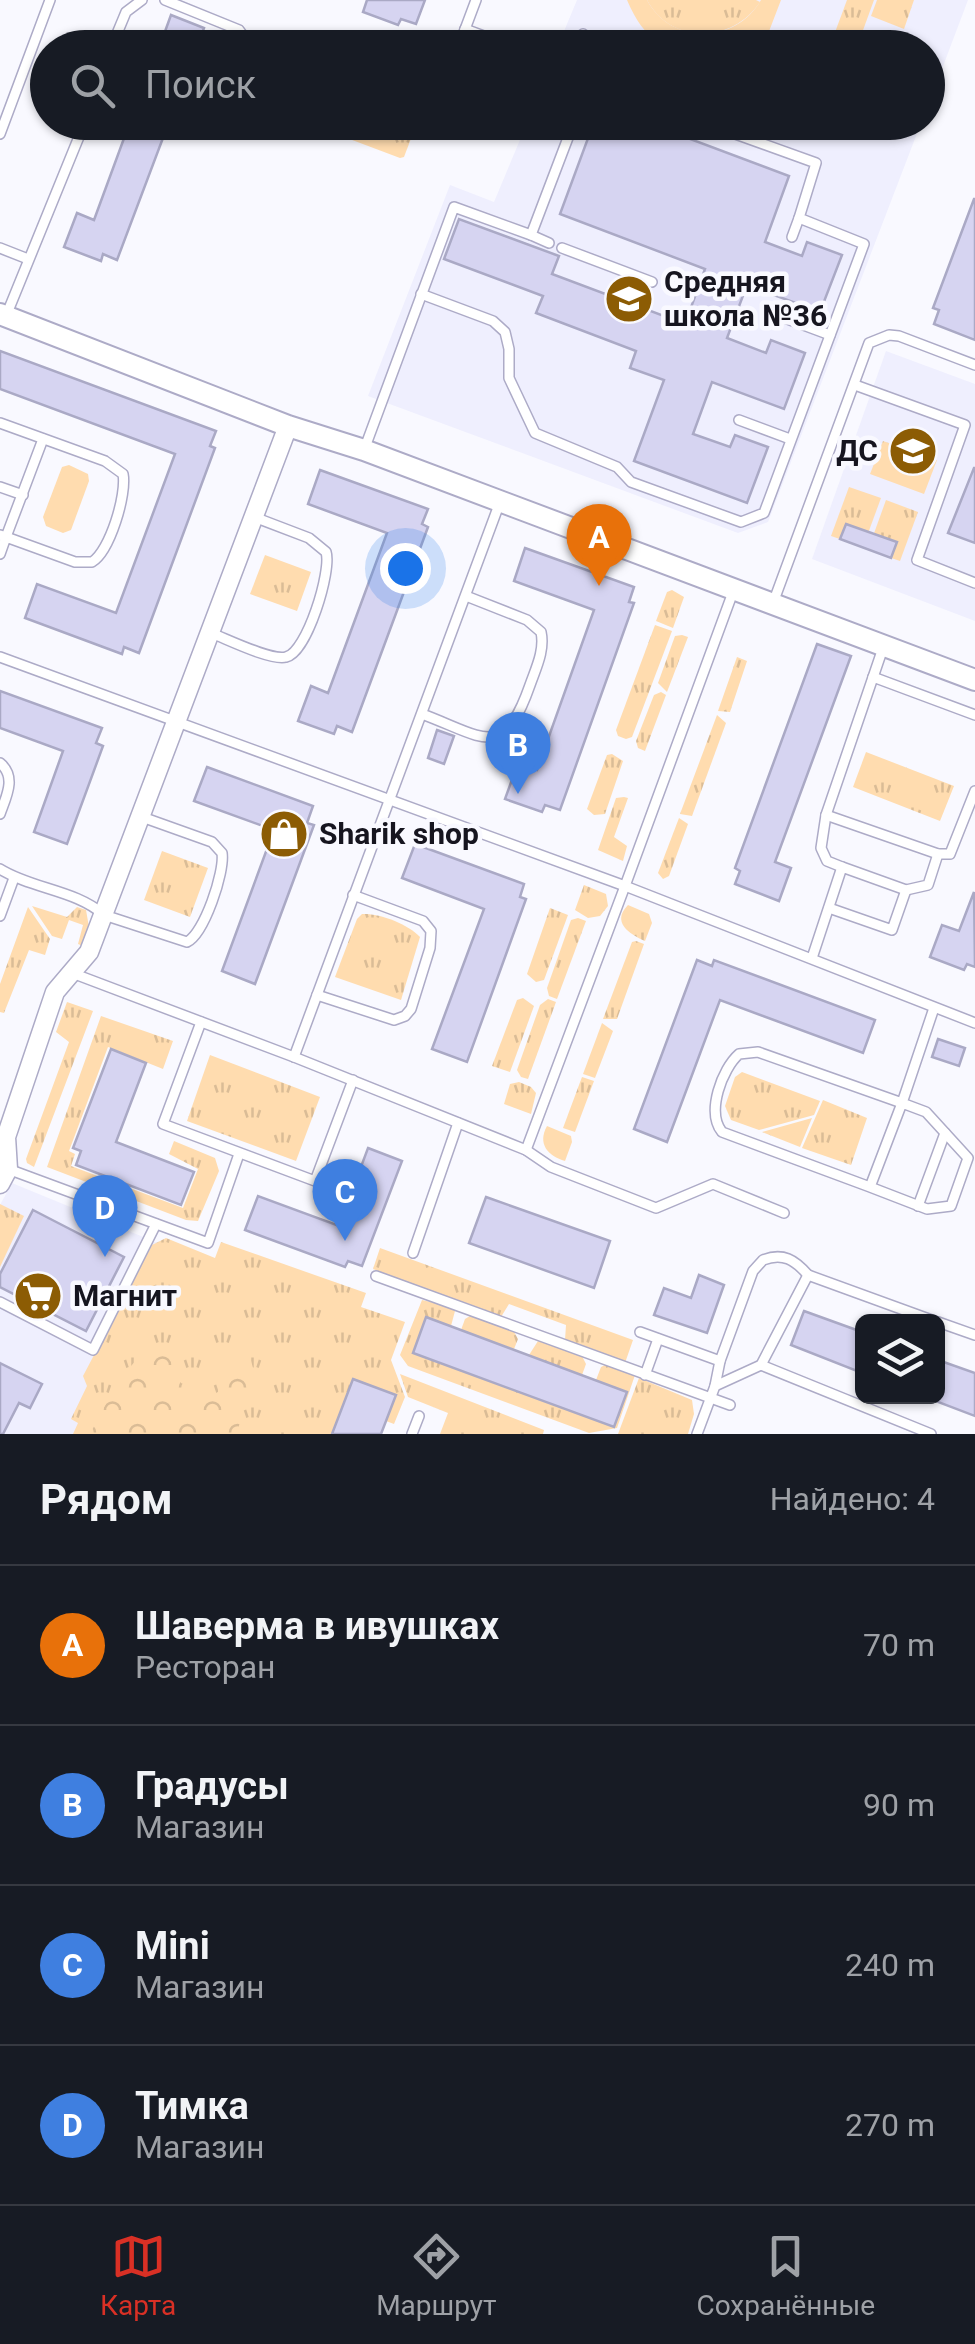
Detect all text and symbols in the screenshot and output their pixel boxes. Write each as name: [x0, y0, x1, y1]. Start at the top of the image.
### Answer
search box: [30, 30, 945, 140]
icon: search: [65, 58, 120, 113]
text: Поиск: [145, 63, 256, 107]
place label: Средняя школа №36: [664, 264, 827, 333]
school or university icon: Средняя школа №36: [603, 273, 655, 325]
school or university icon: ДС: [887, 425, 939, 477]
place label: ДС: [836, 433, 878, 468]
pin: A: [566, 504, 632, 586]
your location: [380, 543, 431, 594]
pin: B: [486, 712, 550, 794]
shop icon: Sharik shop: [258, 808, 310, 860]
place label: Sharik shop: [319, 816, 479, 851]
pin: C: [312, 1158, 378, 1241]
pin: D: [72, 1174, 138, 1257]
supermarket icon: Магнит: [12, 1270, 64, 1322]
place label: Магнит: [73, 1278, 177, 1313]
map controls: [855, 1314, 945, 1404]
button: layers: [855, 1314, 945, 1404]
text: Рядом: [40, 1475, 173, 1524]
text: Найдено: 4: [770, 1480, 935, 1518]
text: Шаверма в ивушках: [135, 1604, 499, 1648]
text: A: [62, 1626, 83, 1664]
text: 70 m: [863, 1626, 935, 1664]
text: Ресторан: [135, 1648, 276, 1686]
text: Градусы: [135, 1764, 289, 1808]
text: B: [62, 1786, 83, 1824]
text: 90 m: [863, 1786, 935, 1824]
text: Магазин: [135, 1808, 264, 1846]
text: Mini: [135, 1924, 210, 1968]
text: C: [62, 1946, 83, 1984]
text: 240 m: [845, 1946, 935, 1984]
text: Магазин: [135, 1968, 264, 2006]
text: Тимка: [135, 2084, 249, 2128]
text: D: [62, 2106, 83, 2144]
text: 270 m: [845, 2106, 935, 2144]
text: Магазин: [135, 2128, 264, 2166]
tab: Карта: [100, 2229, 176, 2322]
tab: Маршрут: [376, 2229, 497, 2322]
tab: Сохранённые: [696, 2229, 875, 2322]

